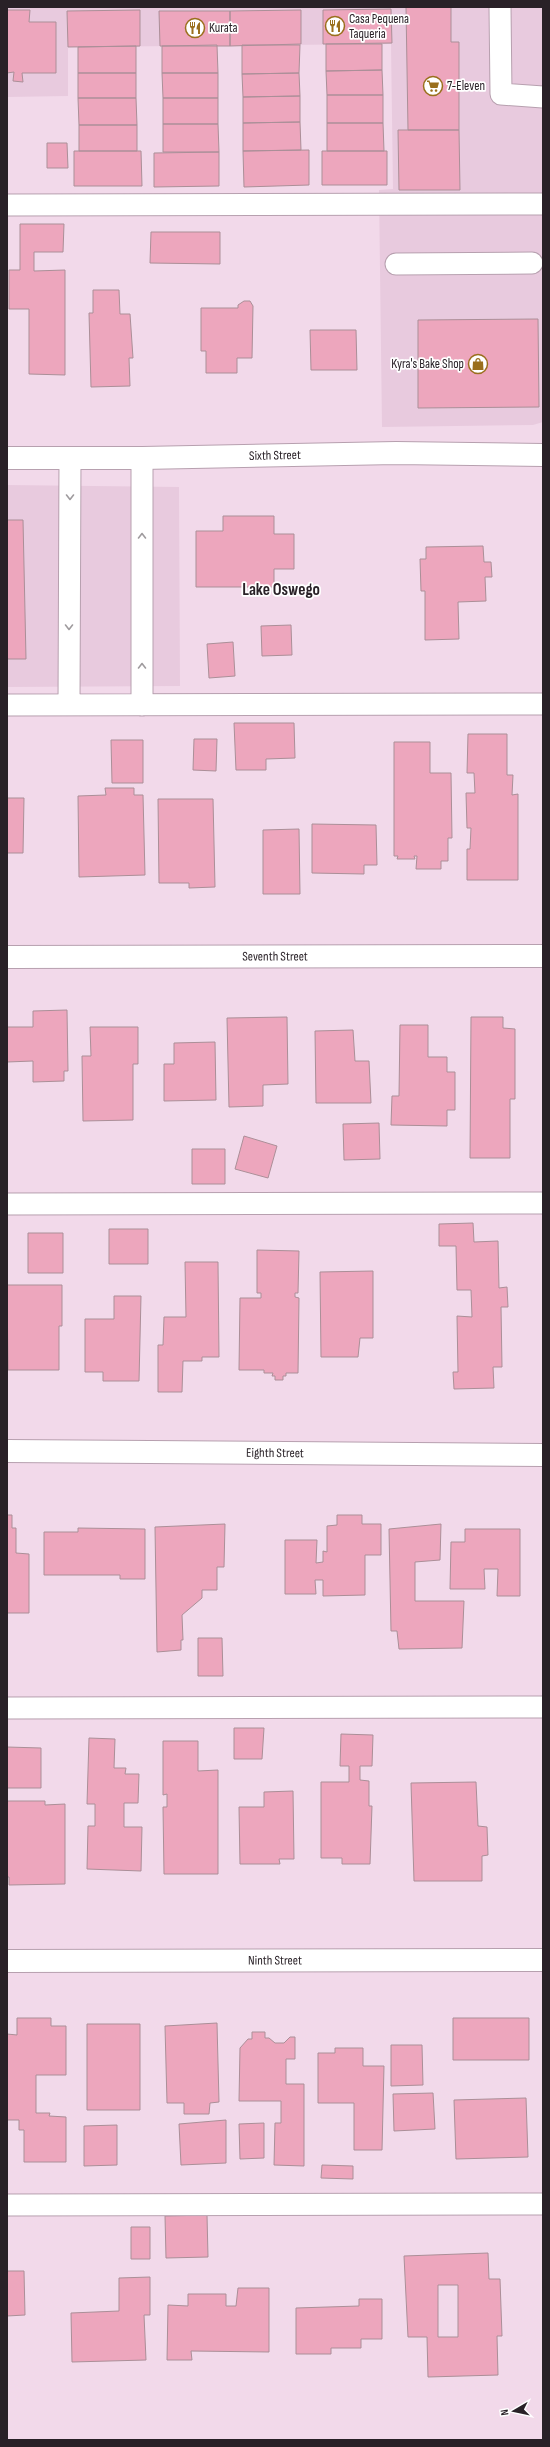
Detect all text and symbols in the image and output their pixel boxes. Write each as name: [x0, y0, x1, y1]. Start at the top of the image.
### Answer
place label: Casa Pequena Taqueria: [349, 11, 409, 42]
restaurant icon: Casa Pequena Taqueria: [324, 15, 346, 37]
restaurant icon: Kurata: [184, 17, 206, 39]
place label: Kurata: [209, 20, 238, 36]
supermarket icon: 7-Eleven: [422, 75, 444, 97]
place label: 7-Eleven: [447, 78, 485, 94]
shop icon: Kyra's Bake Shop: [467, 353, 489, 375]
place label: Kyra's Bake Shop: [391, 356, 464, 372]
street label: Sixth Street: [249, 447, 301, 464]
one-way arrow: [66, 494, 74, 500]
one-way arrow: [138, 533, 146, 539]
district label: Lake Oswego: [242, 580, 320, 600]
one-way arrow: [65, 624, 73, 630]
one-way arrow: [138, 663, 146, 669]
street label: Seventh Street: [242, 948, 308, 965]
street label: Eighth Street: [246, 1445, 304, 1461]
street label: Ninth Street: [248, 1952, 302, 1969]
north arrow: [494, 2391, 534, 2431]
text: N: [498, 2408, 511, 2416]

